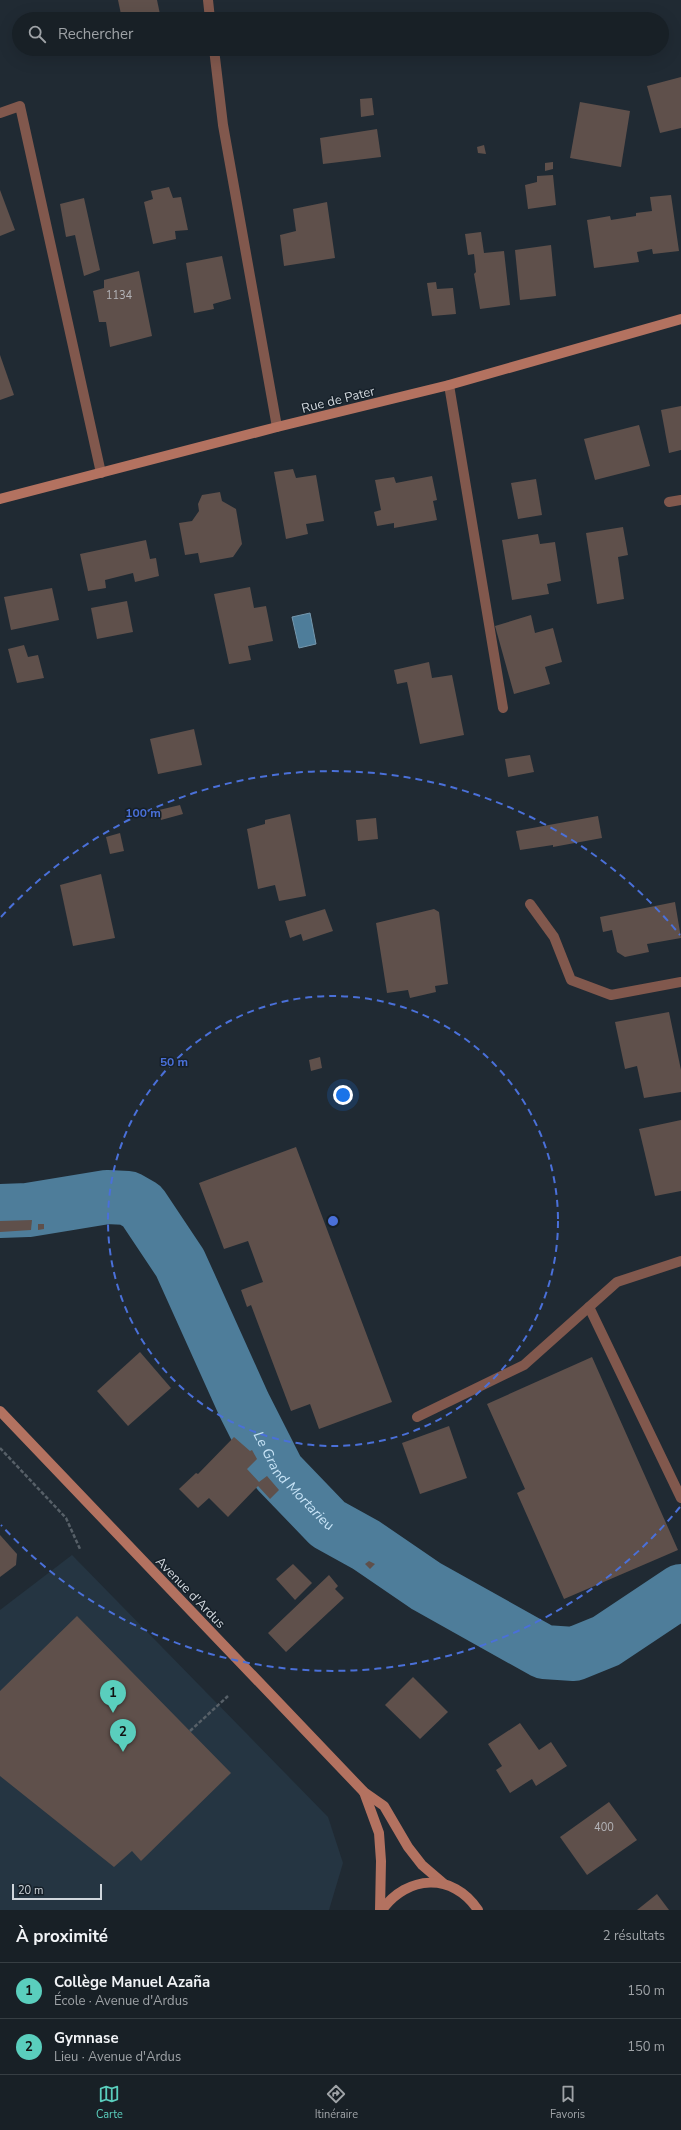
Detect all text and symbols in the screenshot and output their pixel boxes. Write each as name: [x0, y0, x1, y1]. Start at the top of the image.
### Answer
search box: [12, 12, 669, 56]
icon: search: [26, 23, 48, 45]
text: Rechercher: [58, 24, 133, 44]
house number: 1134: [106, 288, 133, 303]
street label: Rue de Pater: [300, 382, 377, 418]
text: 100 m: [125, 805, 161, 821]
text: 50 m: [160, 1054, 188, 1070]
your location: [333, 1085, 353, 1105]
centre of rings: [326, 1214, 340, 1228]
water label: Le Grand Mortarieu: [249, 1428, 337, 1535]
street label: Avenue d'Ardus: [151, 1553, 229, 1632]
pin: 1: [100, 1680, 126, 1713]
pin: 2: [110, 1719, 136, 1752]
house number: 400: [594, 1820, 614, 1835]
scale bar: [12, 1882, 102, 1901]
text: 20 m: [18, 1883, 43, 1898]
text: À proximité: [16, 1925, 108, 1948]
text: 2 résultats: [603, 1927, 665, 1945]
text: Collège Manuel Azaña: [54, 1972, 210, 1992]
text: 1: [25, 1982, 33, 2000]
text: 150 m: [627, 1982, 665, 2000]
text: École · Avenue d'Ardus: [54, 1992, 188, 2010]
text: Gymnase: [54, 2028, 119, 2048]
text: 2: [25, 2038, 33, 2056]
text: 150 m: [627, 2038, 665, 2056]
text: Lieu · Avenue d'Ardus: [54, 2048, 181, 2066]
tab: Carte: [96, 2083, 123, 2122]
tab: Itinéraire: [315, 2083, 358, 2122]
tab: Favoris: [550, 2083, 585, 2122]

